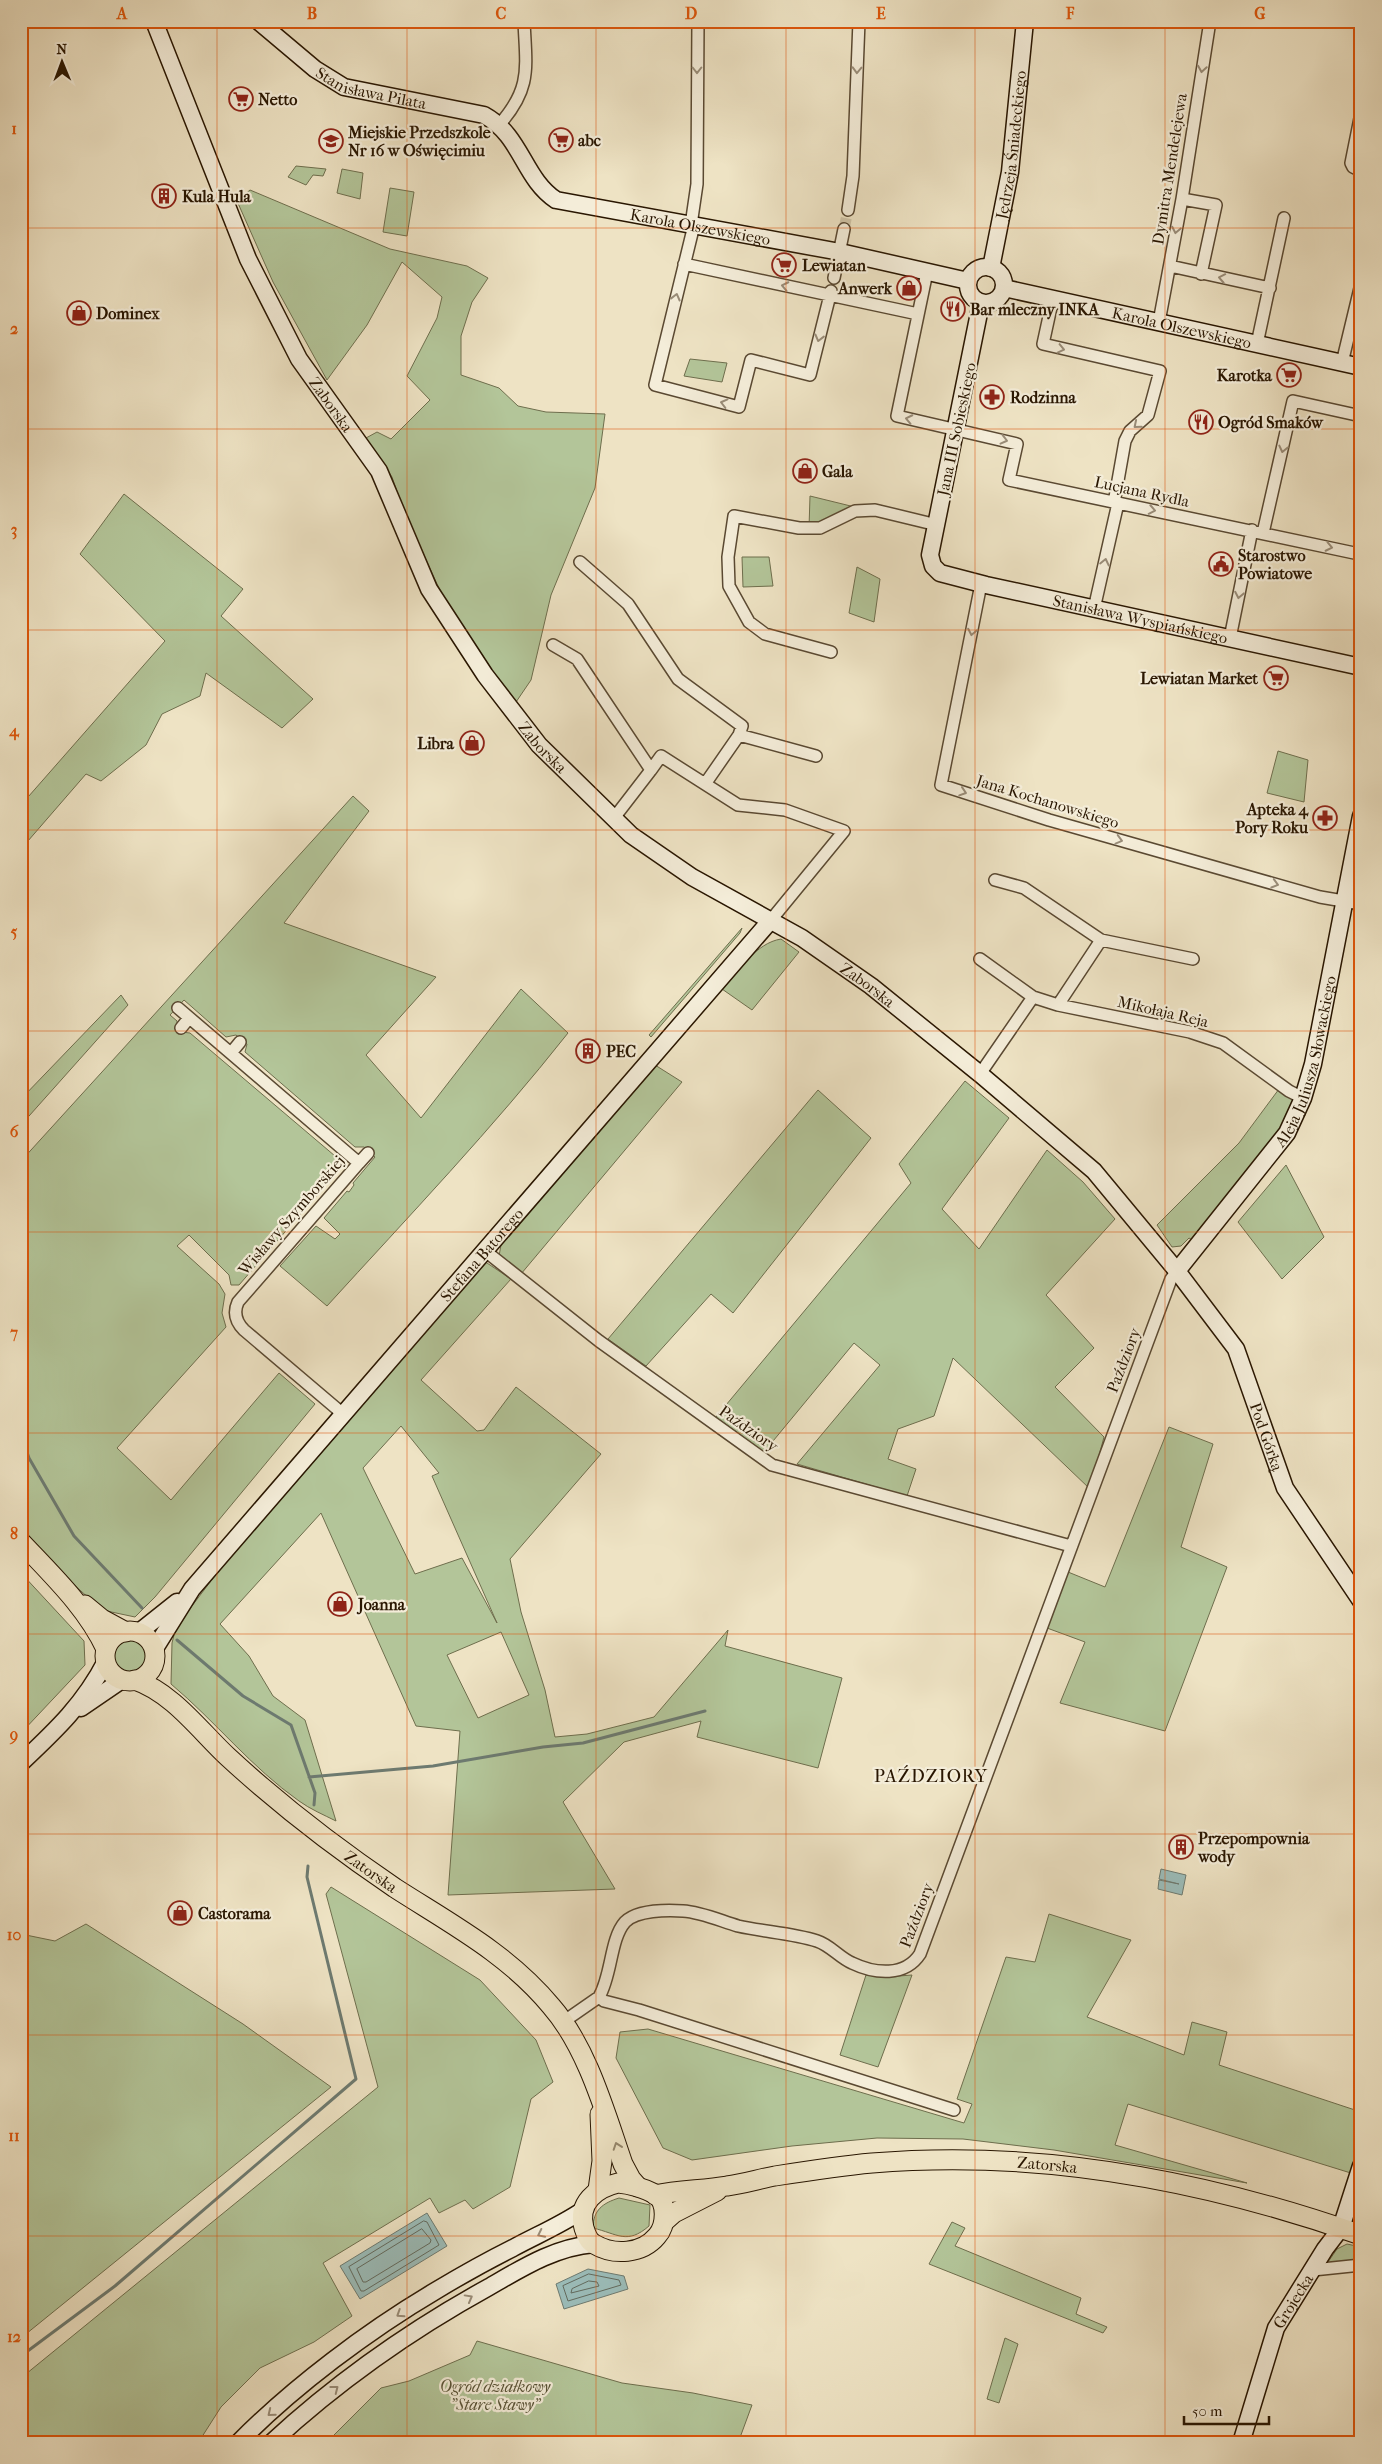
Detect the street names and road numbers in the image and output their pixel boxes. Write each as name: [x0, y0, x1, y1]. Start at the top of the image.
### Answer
street label: Stanisława Pilata: [312, 63, 428, 113]
street label: Jędrzeja Śniadeckiego: [992, 70, 1030, 223]
street label: Dymitra Mendelejewa: [1148, 91, 1191, 246]
street label: Karola Olszewskiego: [629, 205, 772, 249]
street label: Karola Olszewskiego: [1110, 303, 1253, 352]
street label: Jana III Sobieskiego: [933, 361, 980, 499]
street label: Zaborska: [305, 374, 357, 436]
street label: Lucjana Rydla: [1093, 472, 1192, 511]
street label: Stanisława Wyspiańskiego: [1051, 591, 1229, 648]
street label: Zaborska: [514, 718, 571, 777]
street label: Jana Kochanowskiego: [972, 770, 1122, 832]
street label: Zaborska: [837, 959, 899, 1012]
street label: Aleja Juliusza Słowackiego: [1270, 974, 1340, 1151]
street label: Mikołaja Reja: [1115, 992, 1211, 1031]
street label: Wisławy Szymborskiej: [234, 1152, 349, 1280]
street label: Stefana Batorego: [436, 1204, 527, 1306]
street label: Paździory: [1102, 1325, 1145, 1395]
street label: Pod Górką: [1246, 1400, 1287, 1474]
street label: Paździory: [716, 1401, 782, 1456]
street label: Zatorska: [341, 1847, 401, 1897]
street label: Paździory: [895, 1880, 938, 1950]
street label: Zatorska: [1017, 2153, 1079, 2177]
street label: Grojecka: [1269, 2270, 1318, 2332]

